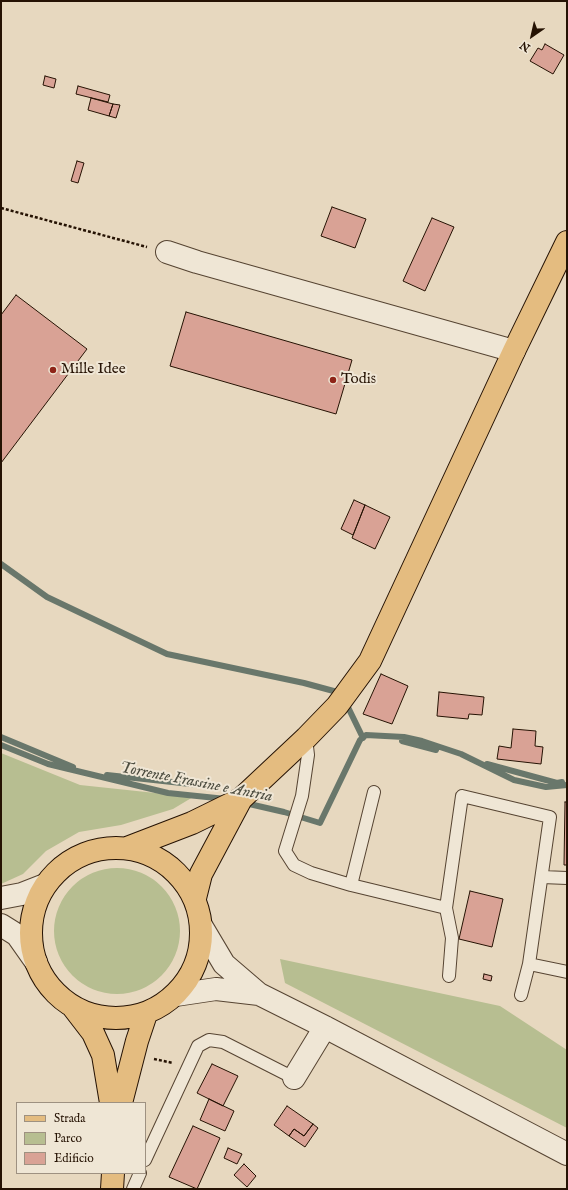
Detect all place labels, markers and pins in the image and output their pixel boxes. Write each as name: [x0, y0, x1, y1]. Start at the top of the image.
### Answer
place label: Mille Idee: [61, 361, 126, 379]
marker: Mille Idee: [48, 365, 58, 375]
place label: Todis: [341, 371, 376, 389]
marker: Todis: [328, 375, 338, 385]

